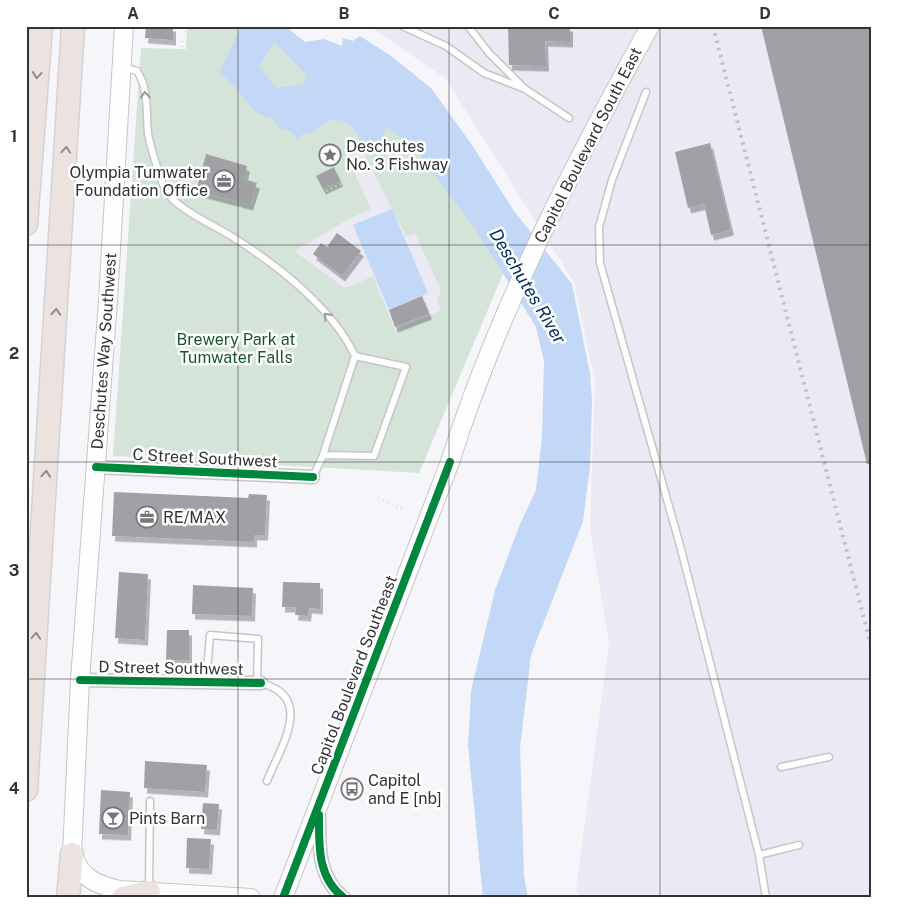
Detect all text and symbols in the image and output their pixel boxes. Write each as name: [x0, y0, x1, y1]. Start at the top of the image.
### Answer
text: A: [127, 4, 139, 23]
text: B: [339, 4, 350, 23]
text: C: [548, 4, 560, 23]
text: D: [759, 4, 771, 23]
street label: Capitol Boulevard South East: [530, 44, 646, 246]
one-way arrow: [32, 71, 43, 79]
one-way arrow: [140, 90, 151, 98]
text: 1: [11, 127, 17, 146]
place label: Deschutes No. 3 Fishway: [346, 137, 449, 174]
place icon: Deschutes No. 3 Fishway: [318, 143, 342, 167]
one-way arrow: [60, 145, 71, 153]
place label: Olympia Tumwater Foundation Office: [70, 163, 208, 200]
office icon: Olympia Tumwater Foundation Office: [212, 169, 236, 193]
water label: Deschutes River: [485, 225, 571, 348]
street label: Deschutes Way Southwest: [88, 252, 120, 450]
one-way arrow: [50, 308, 61, 316]
one-way arrow: [324, 313, 333, 322]
park label: Brewery Park at Tumwater Falls: [177, 330, 295, 367]
text: 2: [9, 344, 19, 363]
street label: C Street Southwest: [132, 445, 278, 471]
one-way arrow: [40, 470, 51, 478]
office icon: RE/MAX: [135, 505, 159, 529]
place label: RE/MAX: [163, 508, 226, 527]
text: 3: [9, 561, 19, 580]
street label: Capitol Boulevard Southeast: [307, 573, 401, 777]
one-way arrow: [30, 632, 41, 640]
street label: D Street Southwest: [98, 657, 244, 679]
place label: Capitol and E [nb]: [368, 771, 442, 808]
bus stop icon: Capitol and E [nb]: [340, 777, 364, 801]
text: 4: [9, 779, 20, 798]
bar icon: Pints Barn: [101, 806, 125, 830]
place label: Pints Barn: [129, 809, 205, 828]

